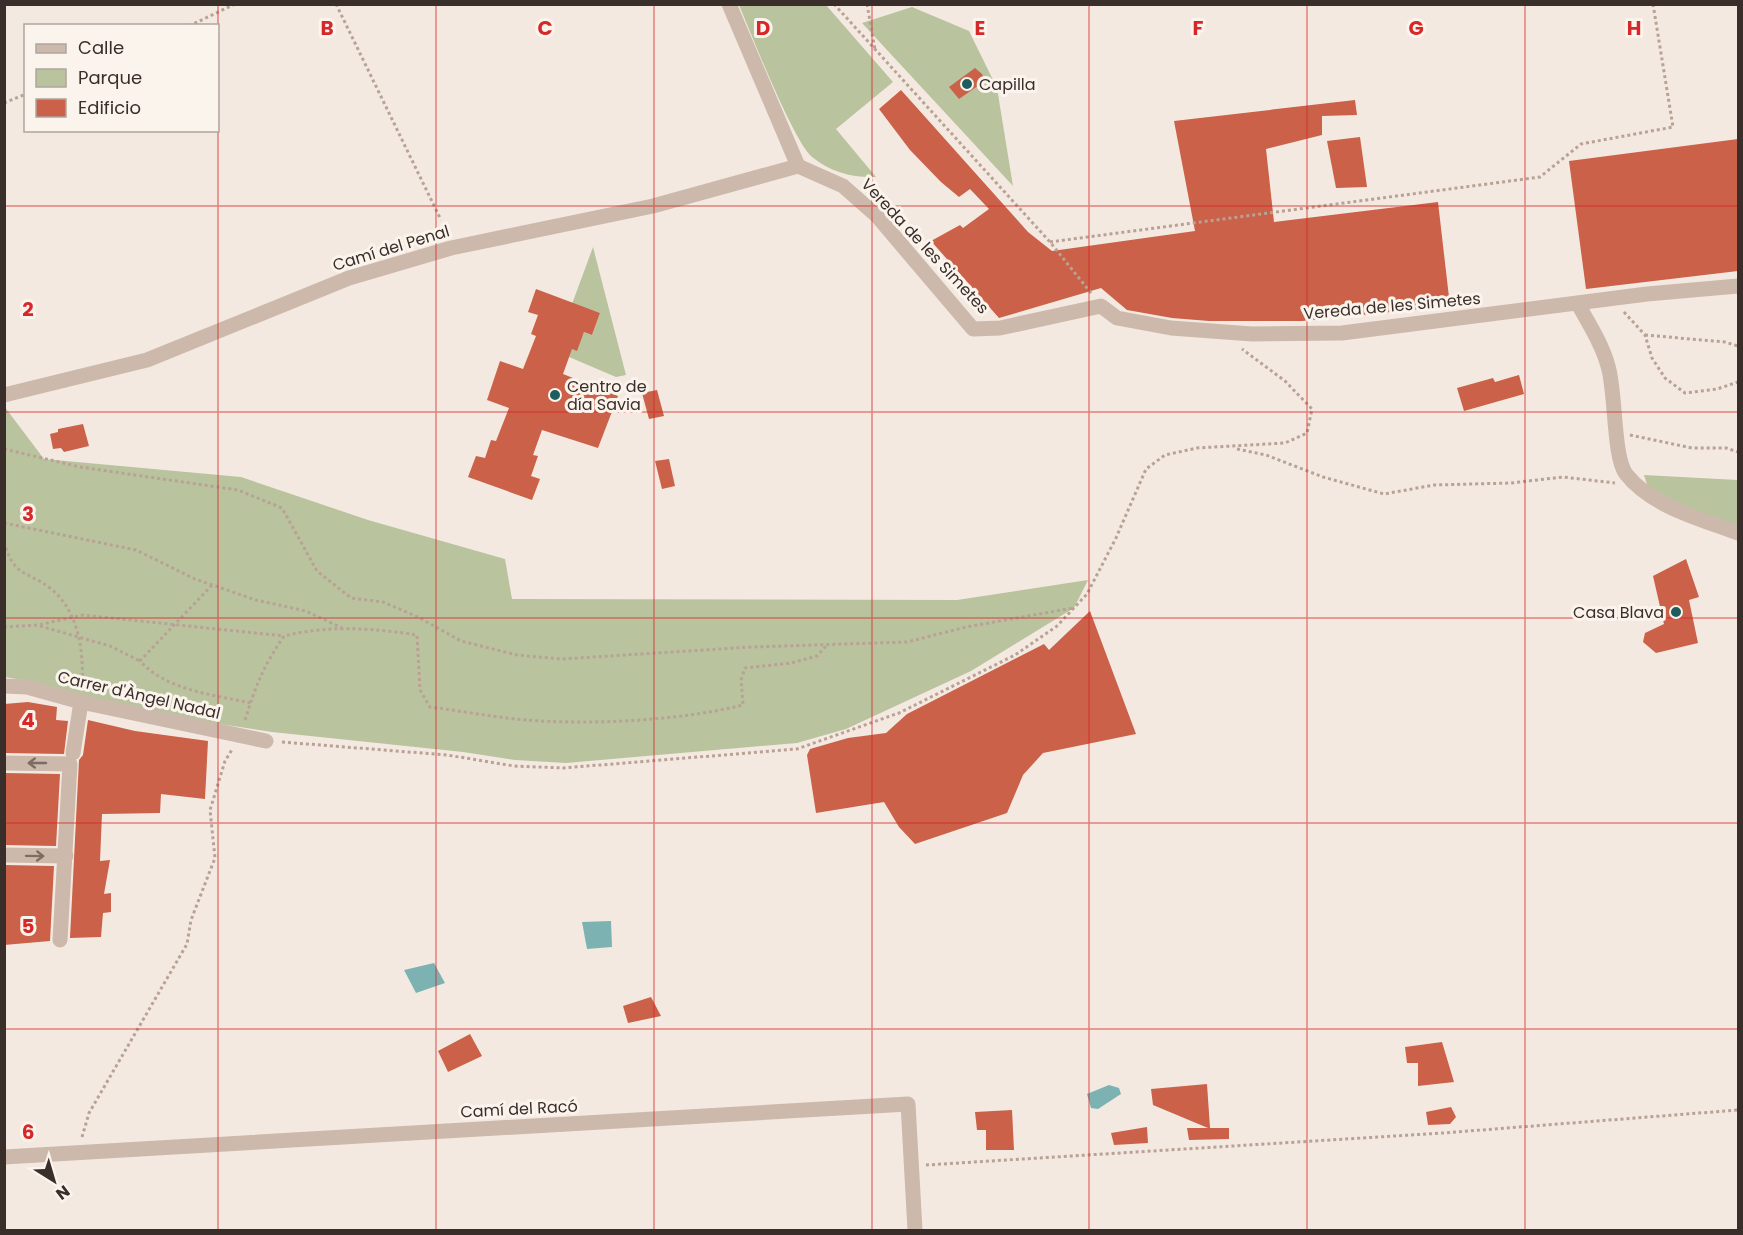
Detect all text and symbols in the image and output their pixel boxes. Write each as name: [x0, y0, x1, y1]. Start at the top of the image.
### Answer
text: B: [320, 14, 334, 42]
text: C: [537, 14, 553, 42]
text: D: [756, 14, 770, 42]
text: E: [975, 14, 985, 42]
text: F: [1193, 14, 1204, 42]
text: G: [1408, 14, 1424, 42]
text: H: [1627, 14, 1641, 42]
legend: [24, 24, 219, 132]
text: Calle: [78, 35, 124, 60]
text: Parque: [78, 65, 142, 90]
place label: Capilla: [979, 73, 1036, 96]
marker: Capilla: [960, 77, 974, 91]
text: Edificio: [78, 95, 141, 120]
street label: Vereda de les Simetes: [856, 173, 994, 319]
street label: Camí del Penal: [330, 219, 452, 277]
street label: Vereda de les Simetes: [1302, 287, 1482, 325]
text: 2: [22, 295, 34, 323]
place label: Centro de día Savia: [567, 375, 647, 416]
marker: Centro de día Savia: [548, 388, 562, 402]
text: 3: [22, 500, 34, 528]
place label: Casa Blava: [1573, 601, 1664, 624]
marker: Casa Blava: [1669, 605, 1683, 619]
street label: Carrer d'Àngel Nadal: [55, 665, 223, 725]
text: 4: [21, 706, 35, 734]
one-way arrow: [28, 757, 48, 769]
one-way arrow: [25, 850, 45, 861]
text: 5: [22, 912, 35, 940]
street label: Camí del Racó: [460, 1094, 578, 1124]
text: 6: [22, 1118, 34, 1146]
north arrow: [24, 1151, 84, 1211]
text: N: [51, 1180, 74, 1205]

